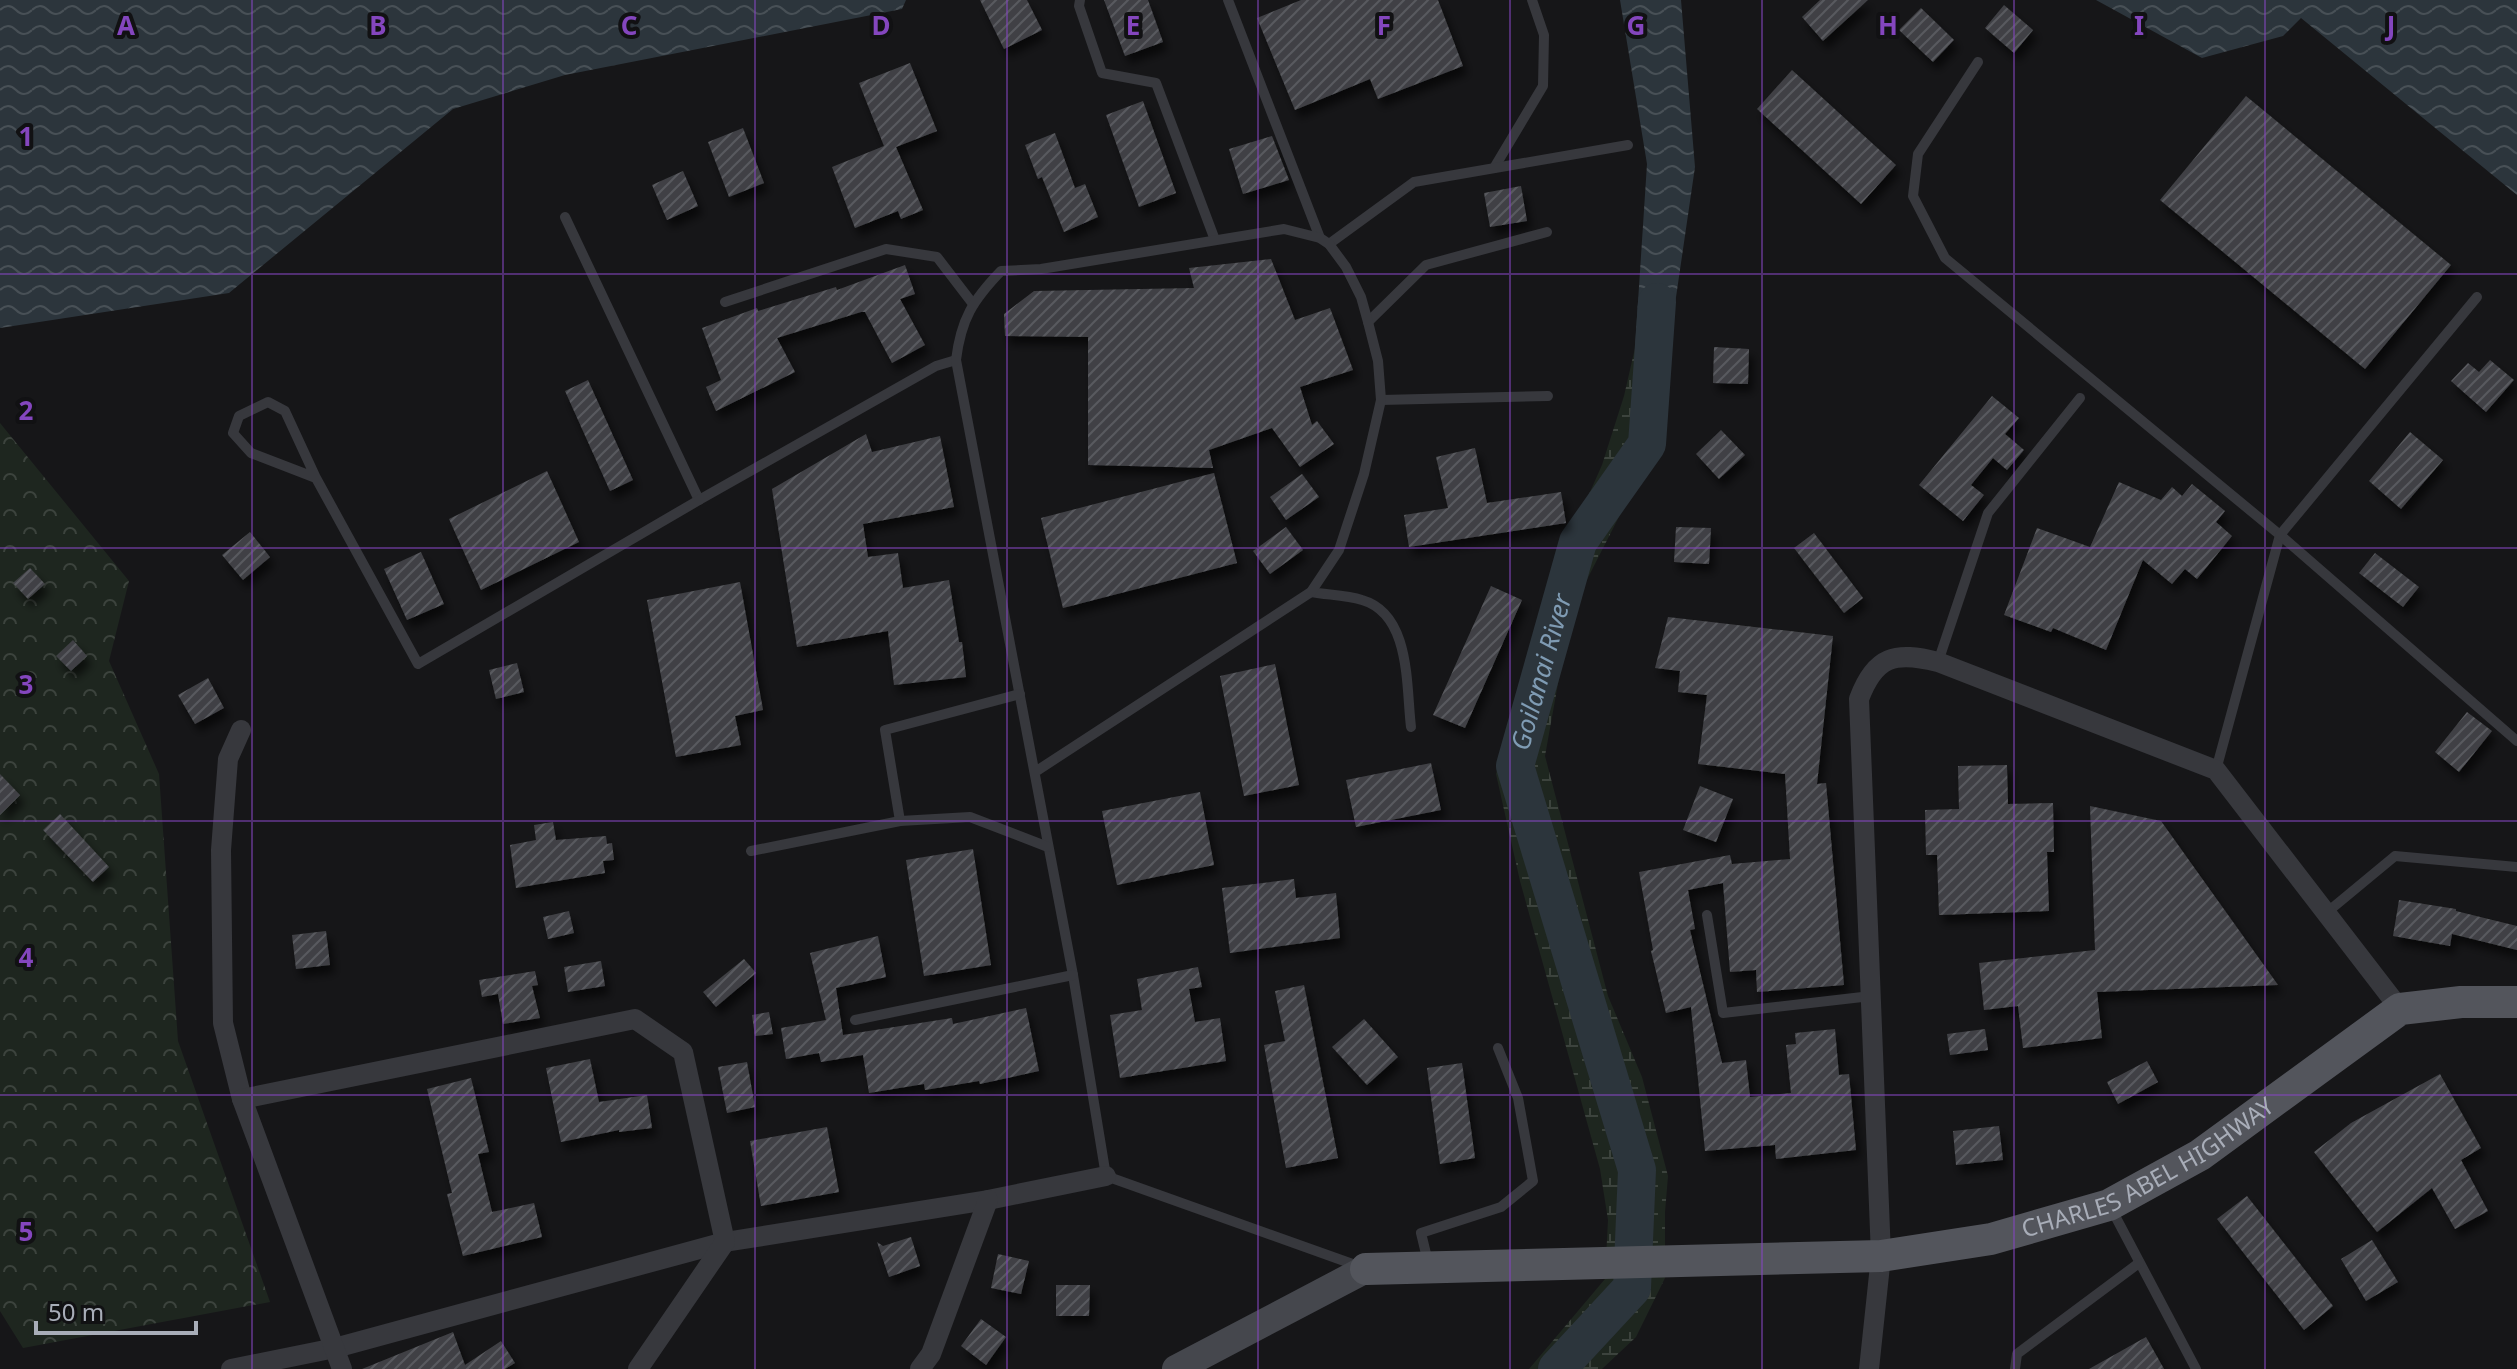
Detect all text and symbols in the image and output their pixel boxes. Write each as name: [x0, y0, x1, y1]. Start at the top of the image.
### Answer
text: A: [117, 7, 135, 43]
text: B: [369, 7, 387, 43]
text: C: [621, 7, 637, 43]
text: D: [871, 7, 891, 43]
text: E: [1126, 7, 1140, 43]
text: F: [1377, 7, 1391, 43]
text: G: [1627, 7, 1645, 43]
text: H: [1878, 7, 1898, 43]
text: I: [2134, 7, 2144, 43]
text: J: [2385, 7, 2395, 43]
text: 1: [19, 118, 33, 154]
text: 2: [19, 392, 34, 428]
water label: Goilanai River: [1501, 588, 1580, 754]
text: 3: [19, 666, 33, 702]
text: 4: [19, 939, 34, 975]
street label: CHARLES ABEL HIGHWAY: [2017, 1088, 2280, 1244]
text: 5: [19, 1213, 33, 1249]
scale bar: [36, 1285, 196, 1335]
text: 50 m: [48, 1295, 104, 1328]

